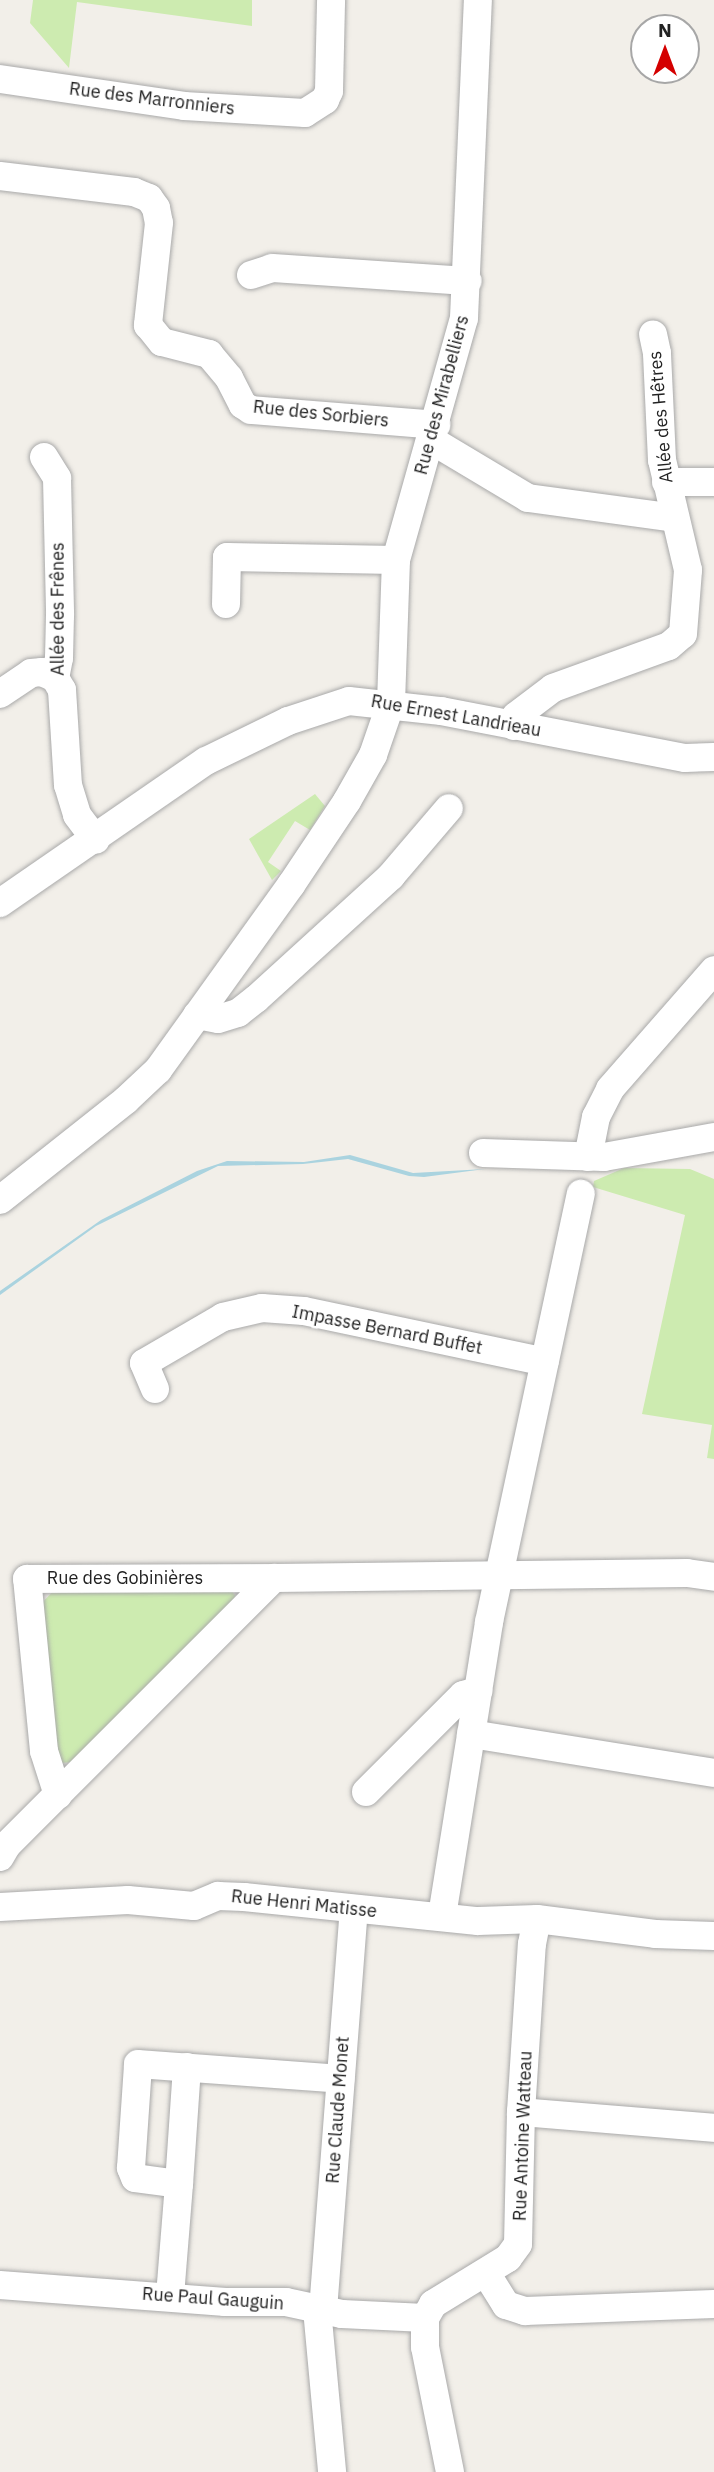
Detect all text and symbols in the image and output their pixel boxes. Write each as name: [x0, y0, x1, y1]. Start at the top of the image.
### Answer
north arrow: [630, 14, 700, 84]
text: N: [658, 18, 672, 42]
street label: Rue des Marronniers: [68, 78, 236, 120]
street label: Rue des Mirabelliers: [410, 313, 474, 477]
street label: Allée des Hêtres: [644, 350, 678, 484]
street label: Rue des Sorbiers: [252, 396, 390, 432]
street label: Allée des Frênes: [47, 542, 69, 676]
street label: Rue Ernest Landrieau: [369, 690, 543, 742]
street label: Impasse Bernard Buffet: [290, 1301, 484, 1359]
street label: Rue des Gobinières: [47, 1567, 203, 1589]
street label: Rue Henri Matisse: [230, 1886, 378, 1922]
street label: Rue Claude Monet: [322, 2036, 354, 2184]
street label: Rue Antoine Watteau: [509, 2050, 537, 2222]
street label: Rue Paul Gauguin: [141, 2283, 285, 2315]

